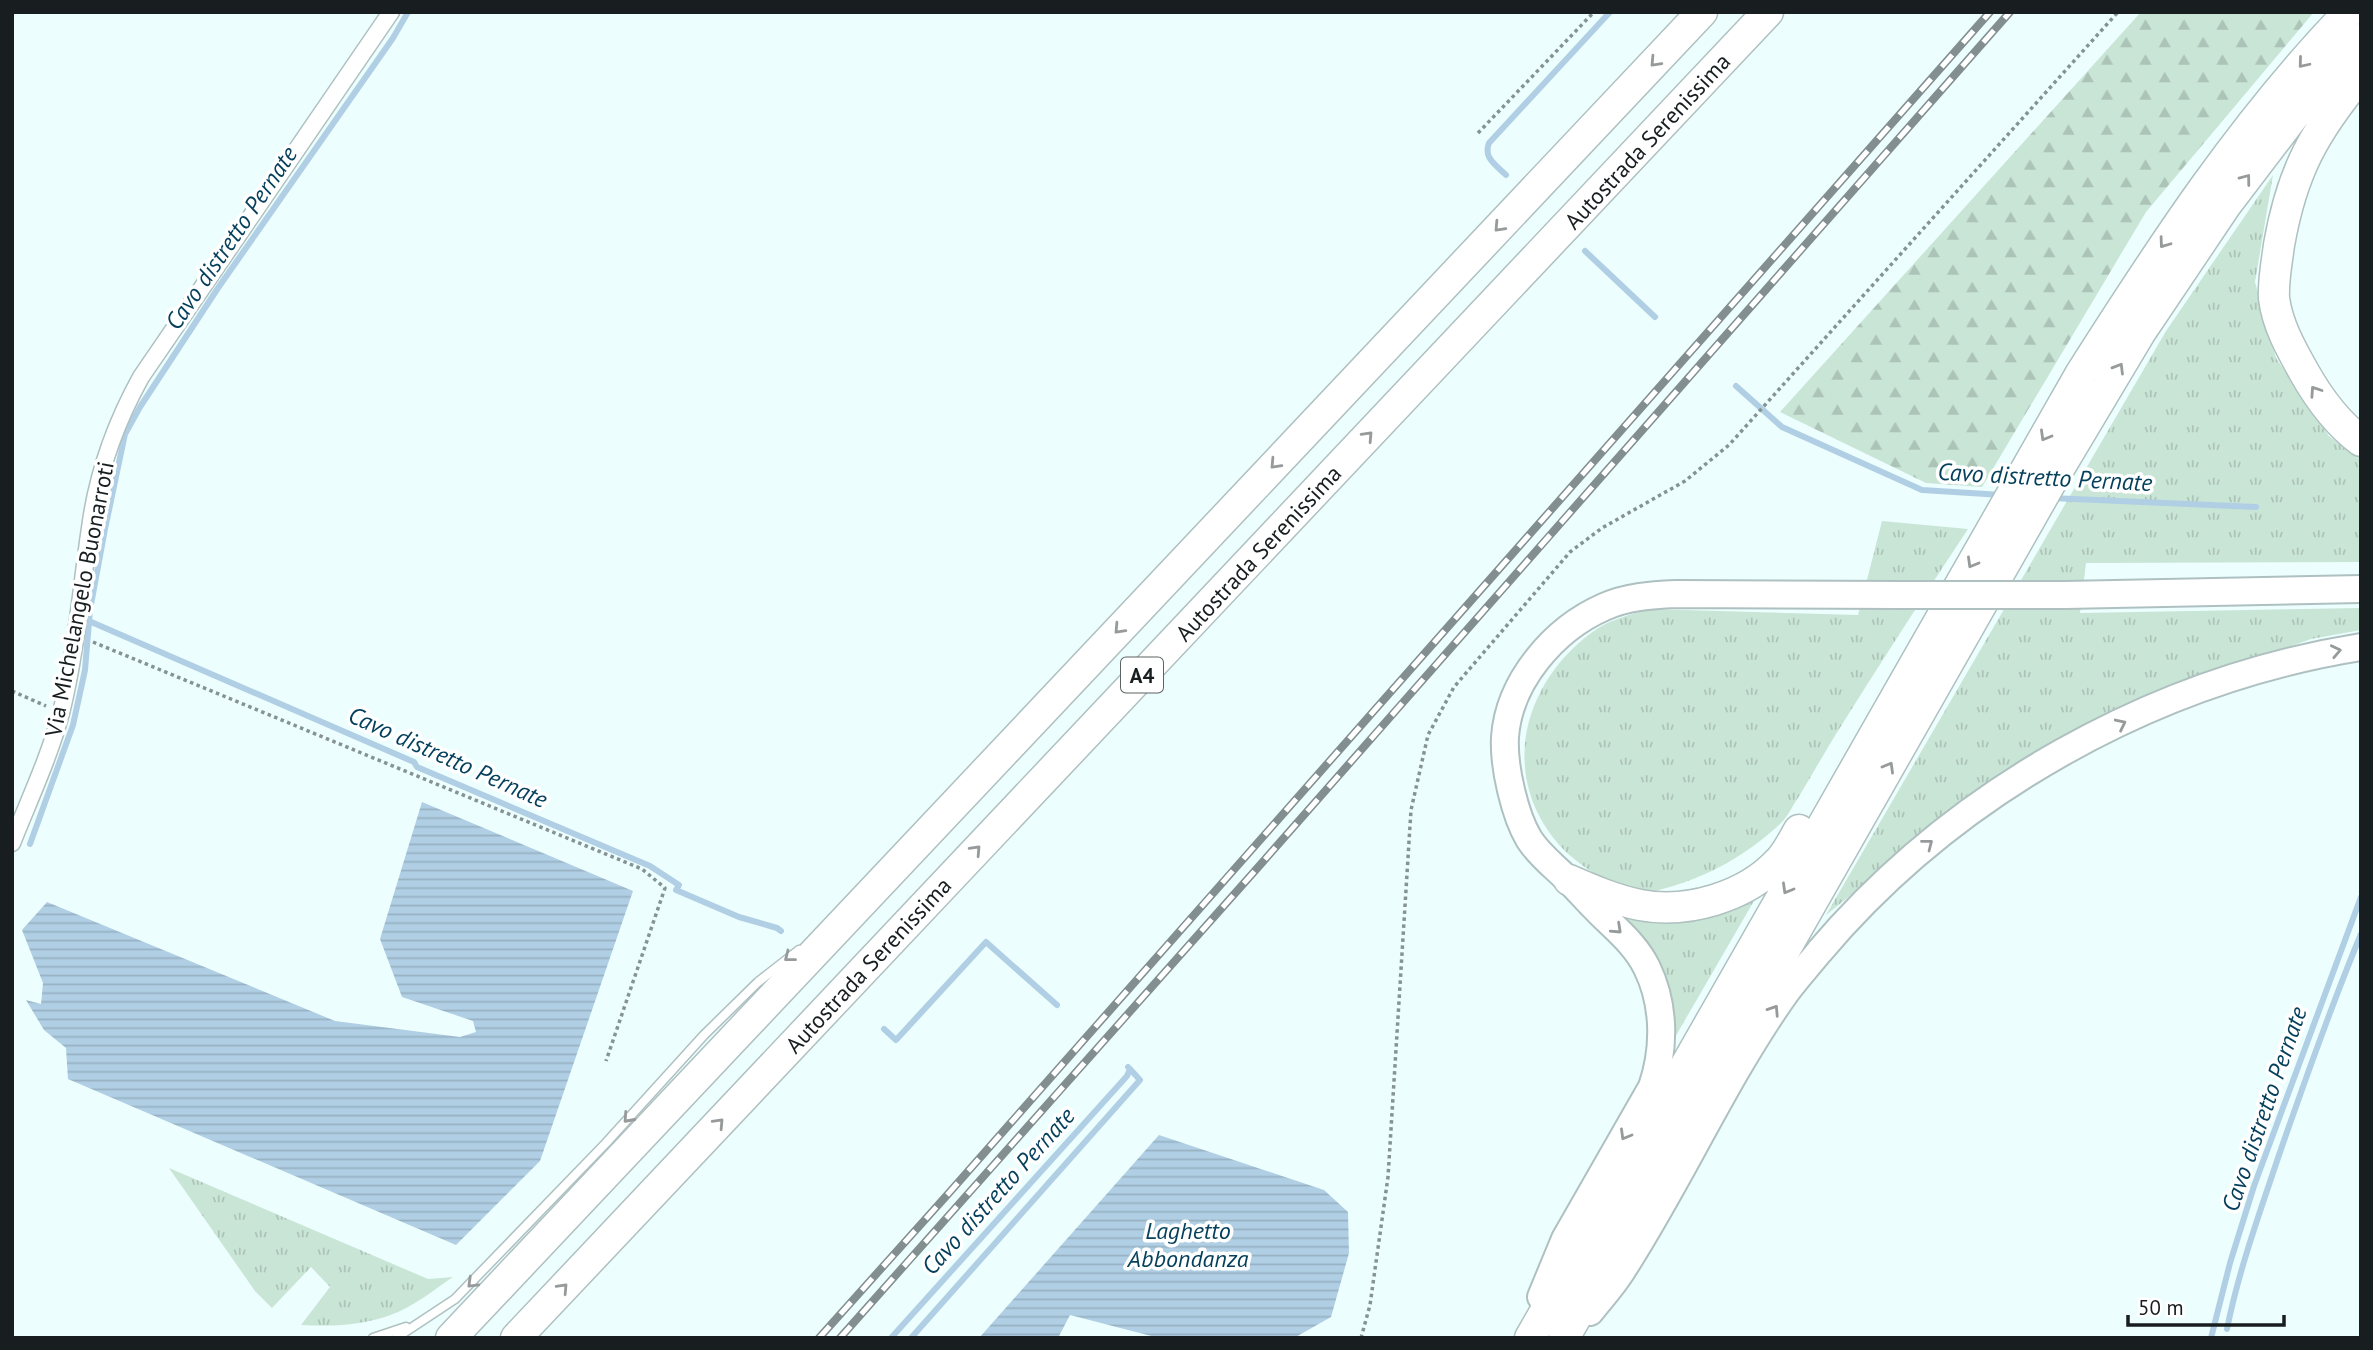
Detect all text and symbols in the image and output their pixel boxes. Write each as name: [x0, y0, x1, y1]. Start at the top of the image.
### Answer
street label: Autostrada Serenissima: [1558, 47, 1736, 235]
one-way arrow: [1651, 54, 1664, 67]
one-way arrow: [2299, 54, 2311, 67]
water label: Cavo distretto Pernate: [158, 140, 304, 336]
one-way arrow: [2237, 175, 2250, 187]
one-way arrow: [1494, 219, 1507, 232]
one-way arrow: [2160, 235, 2173, 248]
one-way arrow: [2111, 363, 2124, 376]
one-way arrow: [2311, 385, 2324, 398]
one-way arrow: [2040, 429, 2053, 442]
one-way arrow: [1360, 431, 1373, 444]
one-way arrow: [1271, 456, 1284, 469]
water label: Cavo distretto Pernate: [1937, 456, 2153, 498]
street label: Via Michelangelo Buonarroti: [38, 459, 120, 740]
street label: Autostrada Serenissima: [1169, 459, 1347, 647]
one-way arrow: [1967, 556, 1980, 568]
one-way arrow: [1114, 621, 1127, 634]
one-way arrow: [2330, 645, 2342, 660]
road number: A4: [1121, 658, 1163, 692]
water label: Cavo distretto Pernate: [344, 699, 552, 815]
one-way arrow: [2114, 718, 2126, 732]
one-way arrow: [1881, 762, 1894, 775]
one-way arrow: [1921, 839, 1933, 852]
one-way arrow: [968, 846, 981, 859]
street label: Autostrada Serenissima: [779, 871, 957, 1059]
one-way arrow: [1782, 881, 1795, 894]
one-way arrow: [1609, 920, 1622, 933]
one-way arrow: [784, 949, 797, 962]
water label: Cavo distretto Pernate: [2214, 1002, 2314, 1216]
one-way arrow: [1765, 1005, 1778, 1018]
water label: Cavo distretto Pernate: [915, 1101, 1081, 1281]
one-way arrow: [624, 1110, 637, 1123]
one-way arrow: [711, 1118, 723, 1131]
one-way arrow: [1620, 1128, 1633, 1140]
water label: Laghetto Abbondanza: [1127, 1215, 1249, 1274]
one-way arrow: [467, 1274, 480, 1287]
one-way arrow: [555, 1283, 567, 1296]
scale bar: [2128, 1284, 2284, 1328]
text: 50 m: [2138, 1294, 2184, 1321]

